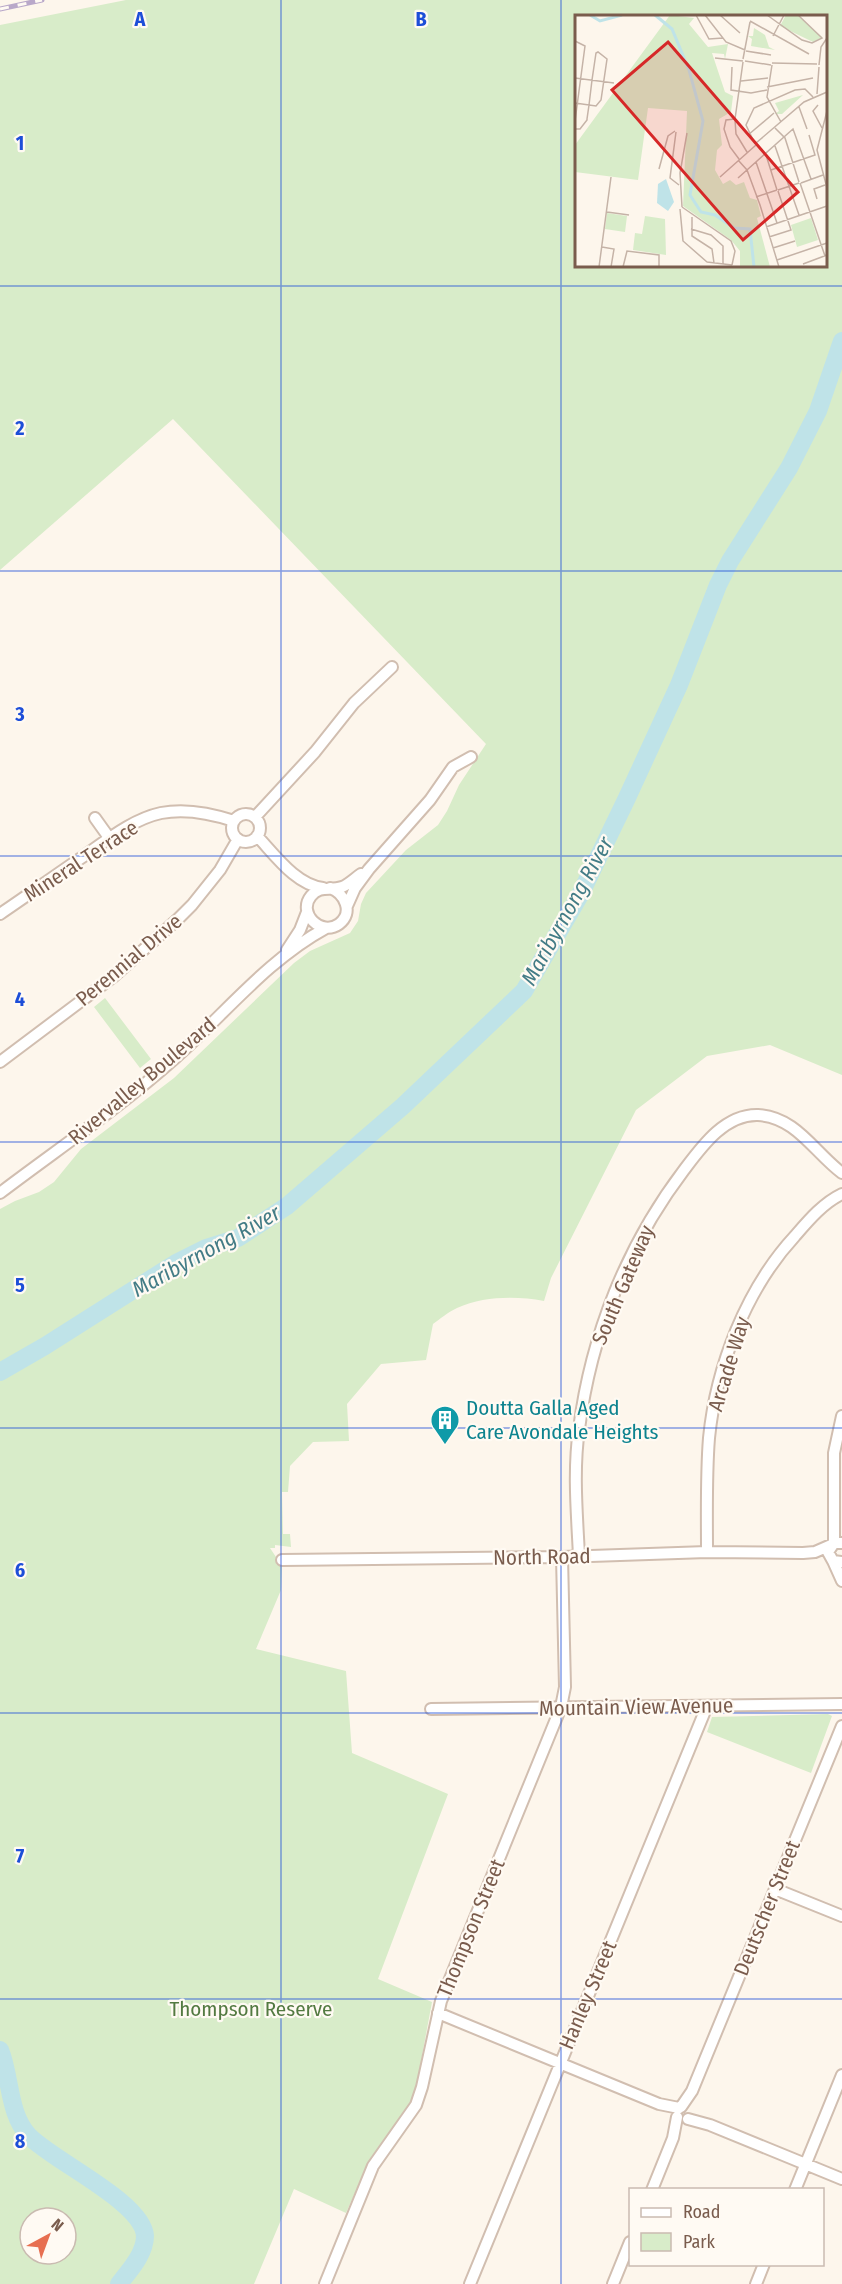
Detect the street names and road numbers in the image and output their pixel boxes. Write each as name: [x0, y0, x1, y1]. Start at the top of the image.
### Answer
street label: Mineral Terrace: [19, 814, 143, 908]
street label: Perennial Drive: [71, 908, 187, 1012]
street label: Rivervalley Boulevard: [63, 1012, 221, 1150]
street label: South Gateway: [586, 1221, 660, 1349]
street label: Arcade Way: [702, 1313, 756, 1415]
street label: North Road: [493, 1543, 591, 1571]
street label: Mountain View Avenue: [539, 1692, 733, 1722]
street label: Deutscher Street: [728, 1836, 806, 1980]
street label: Thompson Street: [431, 1855, 511, 2001]
street label: Hanley Street: [553, 1937, 623, 2053]

